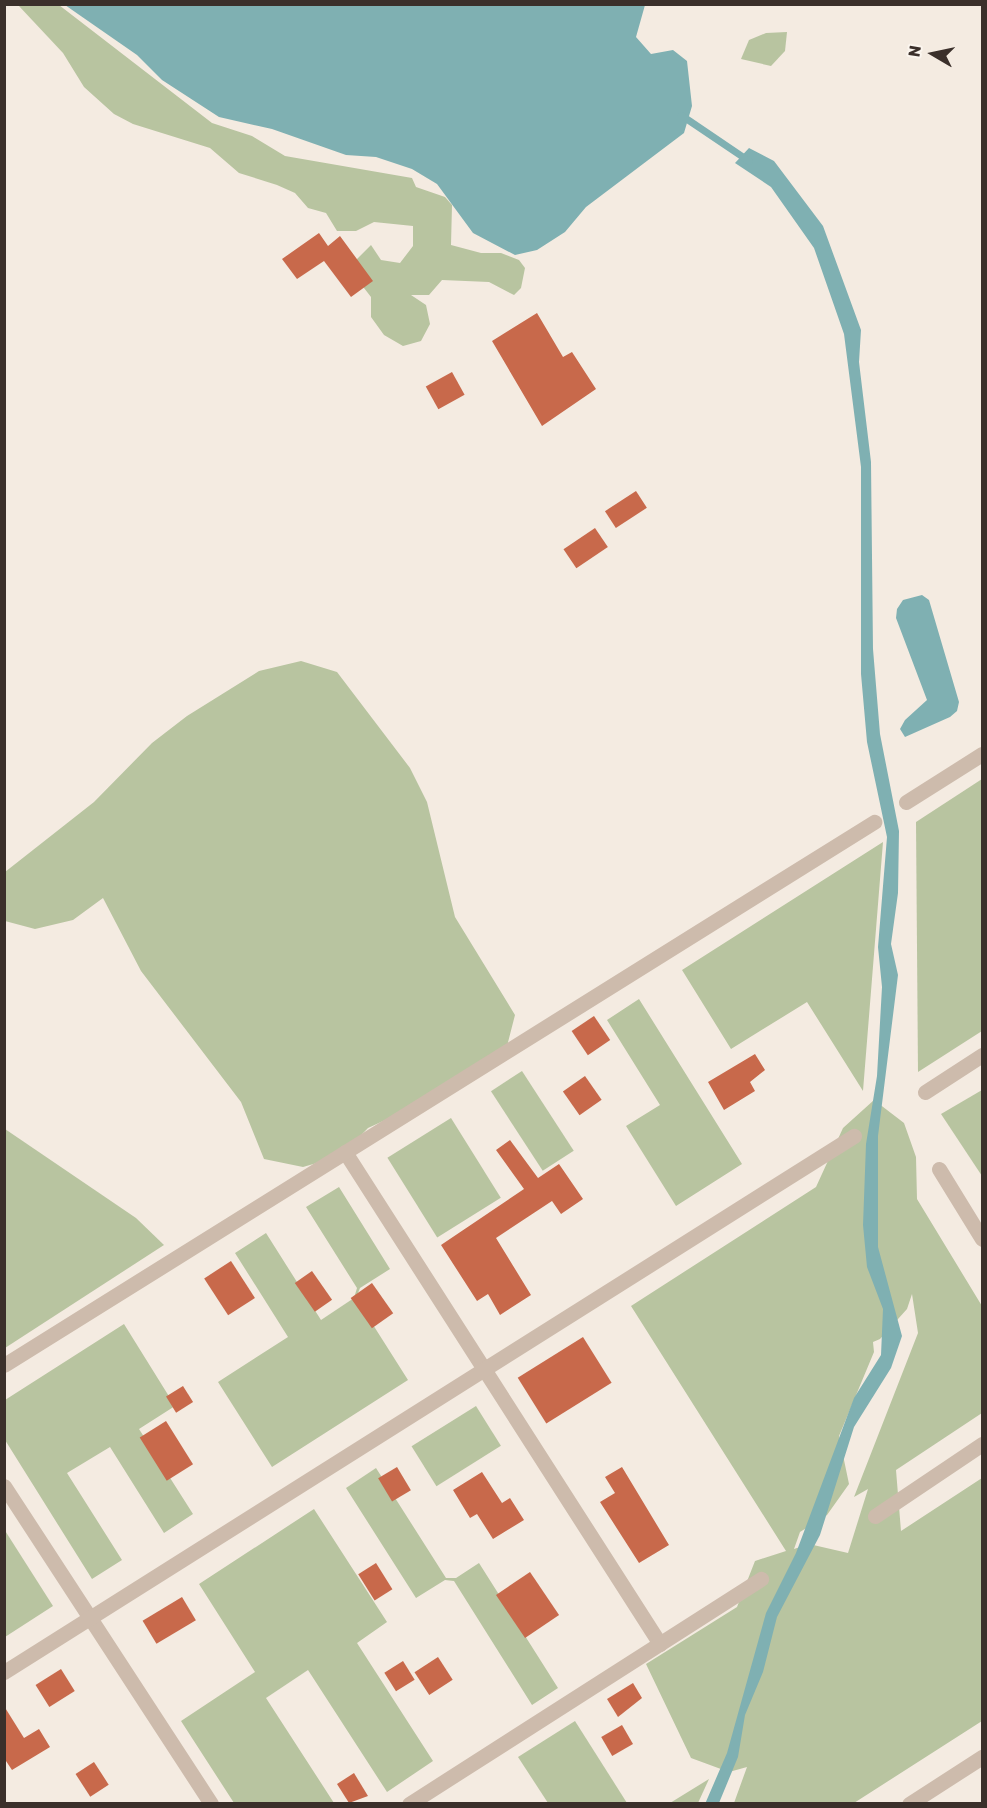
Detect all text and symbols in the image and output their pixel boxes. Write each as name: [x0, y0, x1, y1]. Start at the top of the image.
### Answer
north arrow: [903, 24, 963, 84]
text: N: [904, 44, 925, 58]

